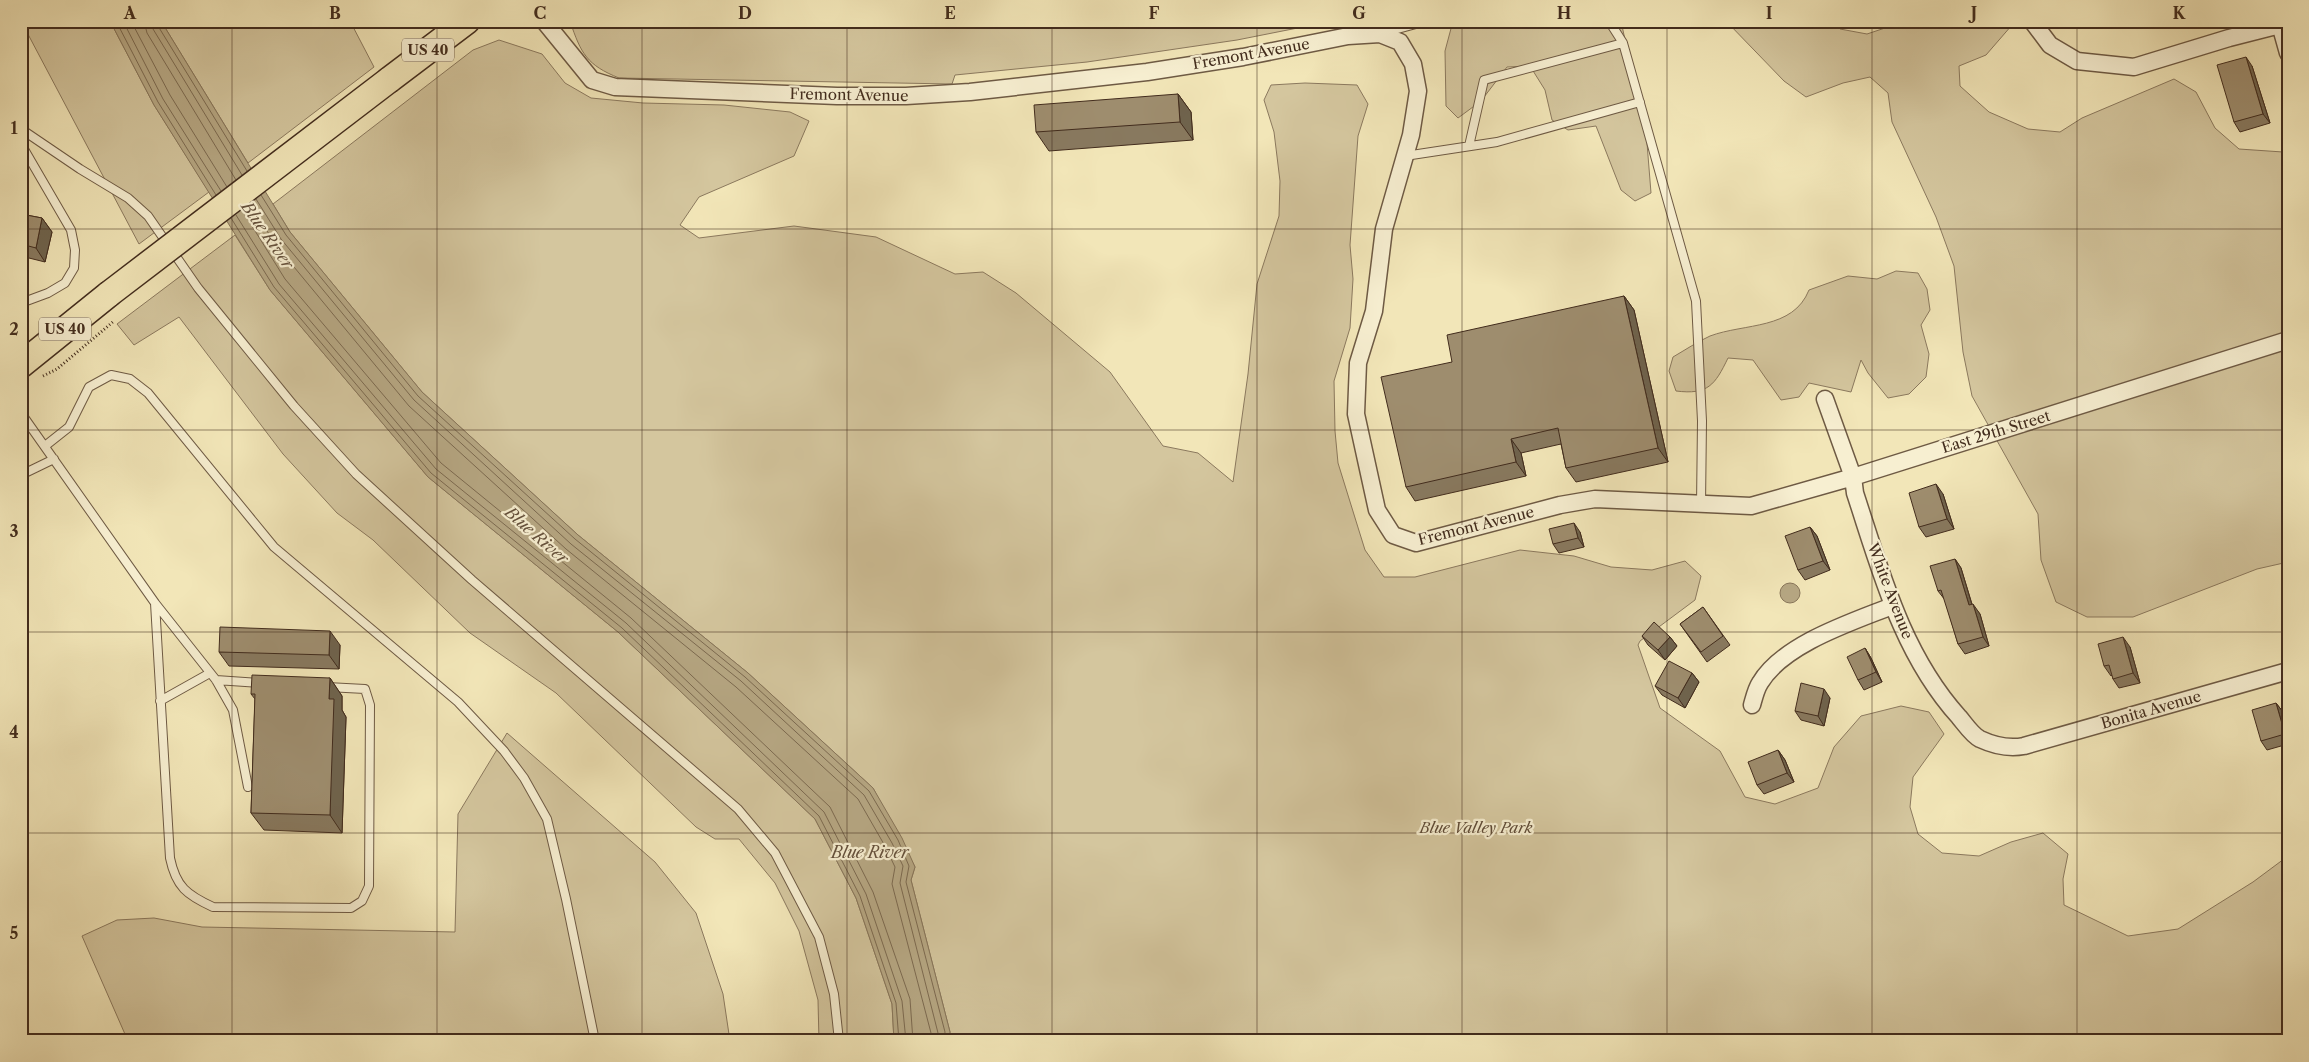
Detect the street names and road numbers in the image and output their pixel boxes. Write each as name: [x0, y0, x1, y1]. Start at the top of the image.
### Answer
street label: Fremont Avenue: [1191, 34, 1311, 73]
road number: US 40: [402, 38, 454, 62]
street label: Fremont Avenue: [789, 84, 909, 105]
road number: US 40: [39, 318, 91, 340]
street label: East 29th Street: [1939, 406, 2053, 457]
street label: Fremont Avenue: [1416, 502, 1536, 549]
street label: White Avenue: [1863, 539, 1917, 641]
street label: Bonita Avenue: [2099, 686, 2203, 733]

